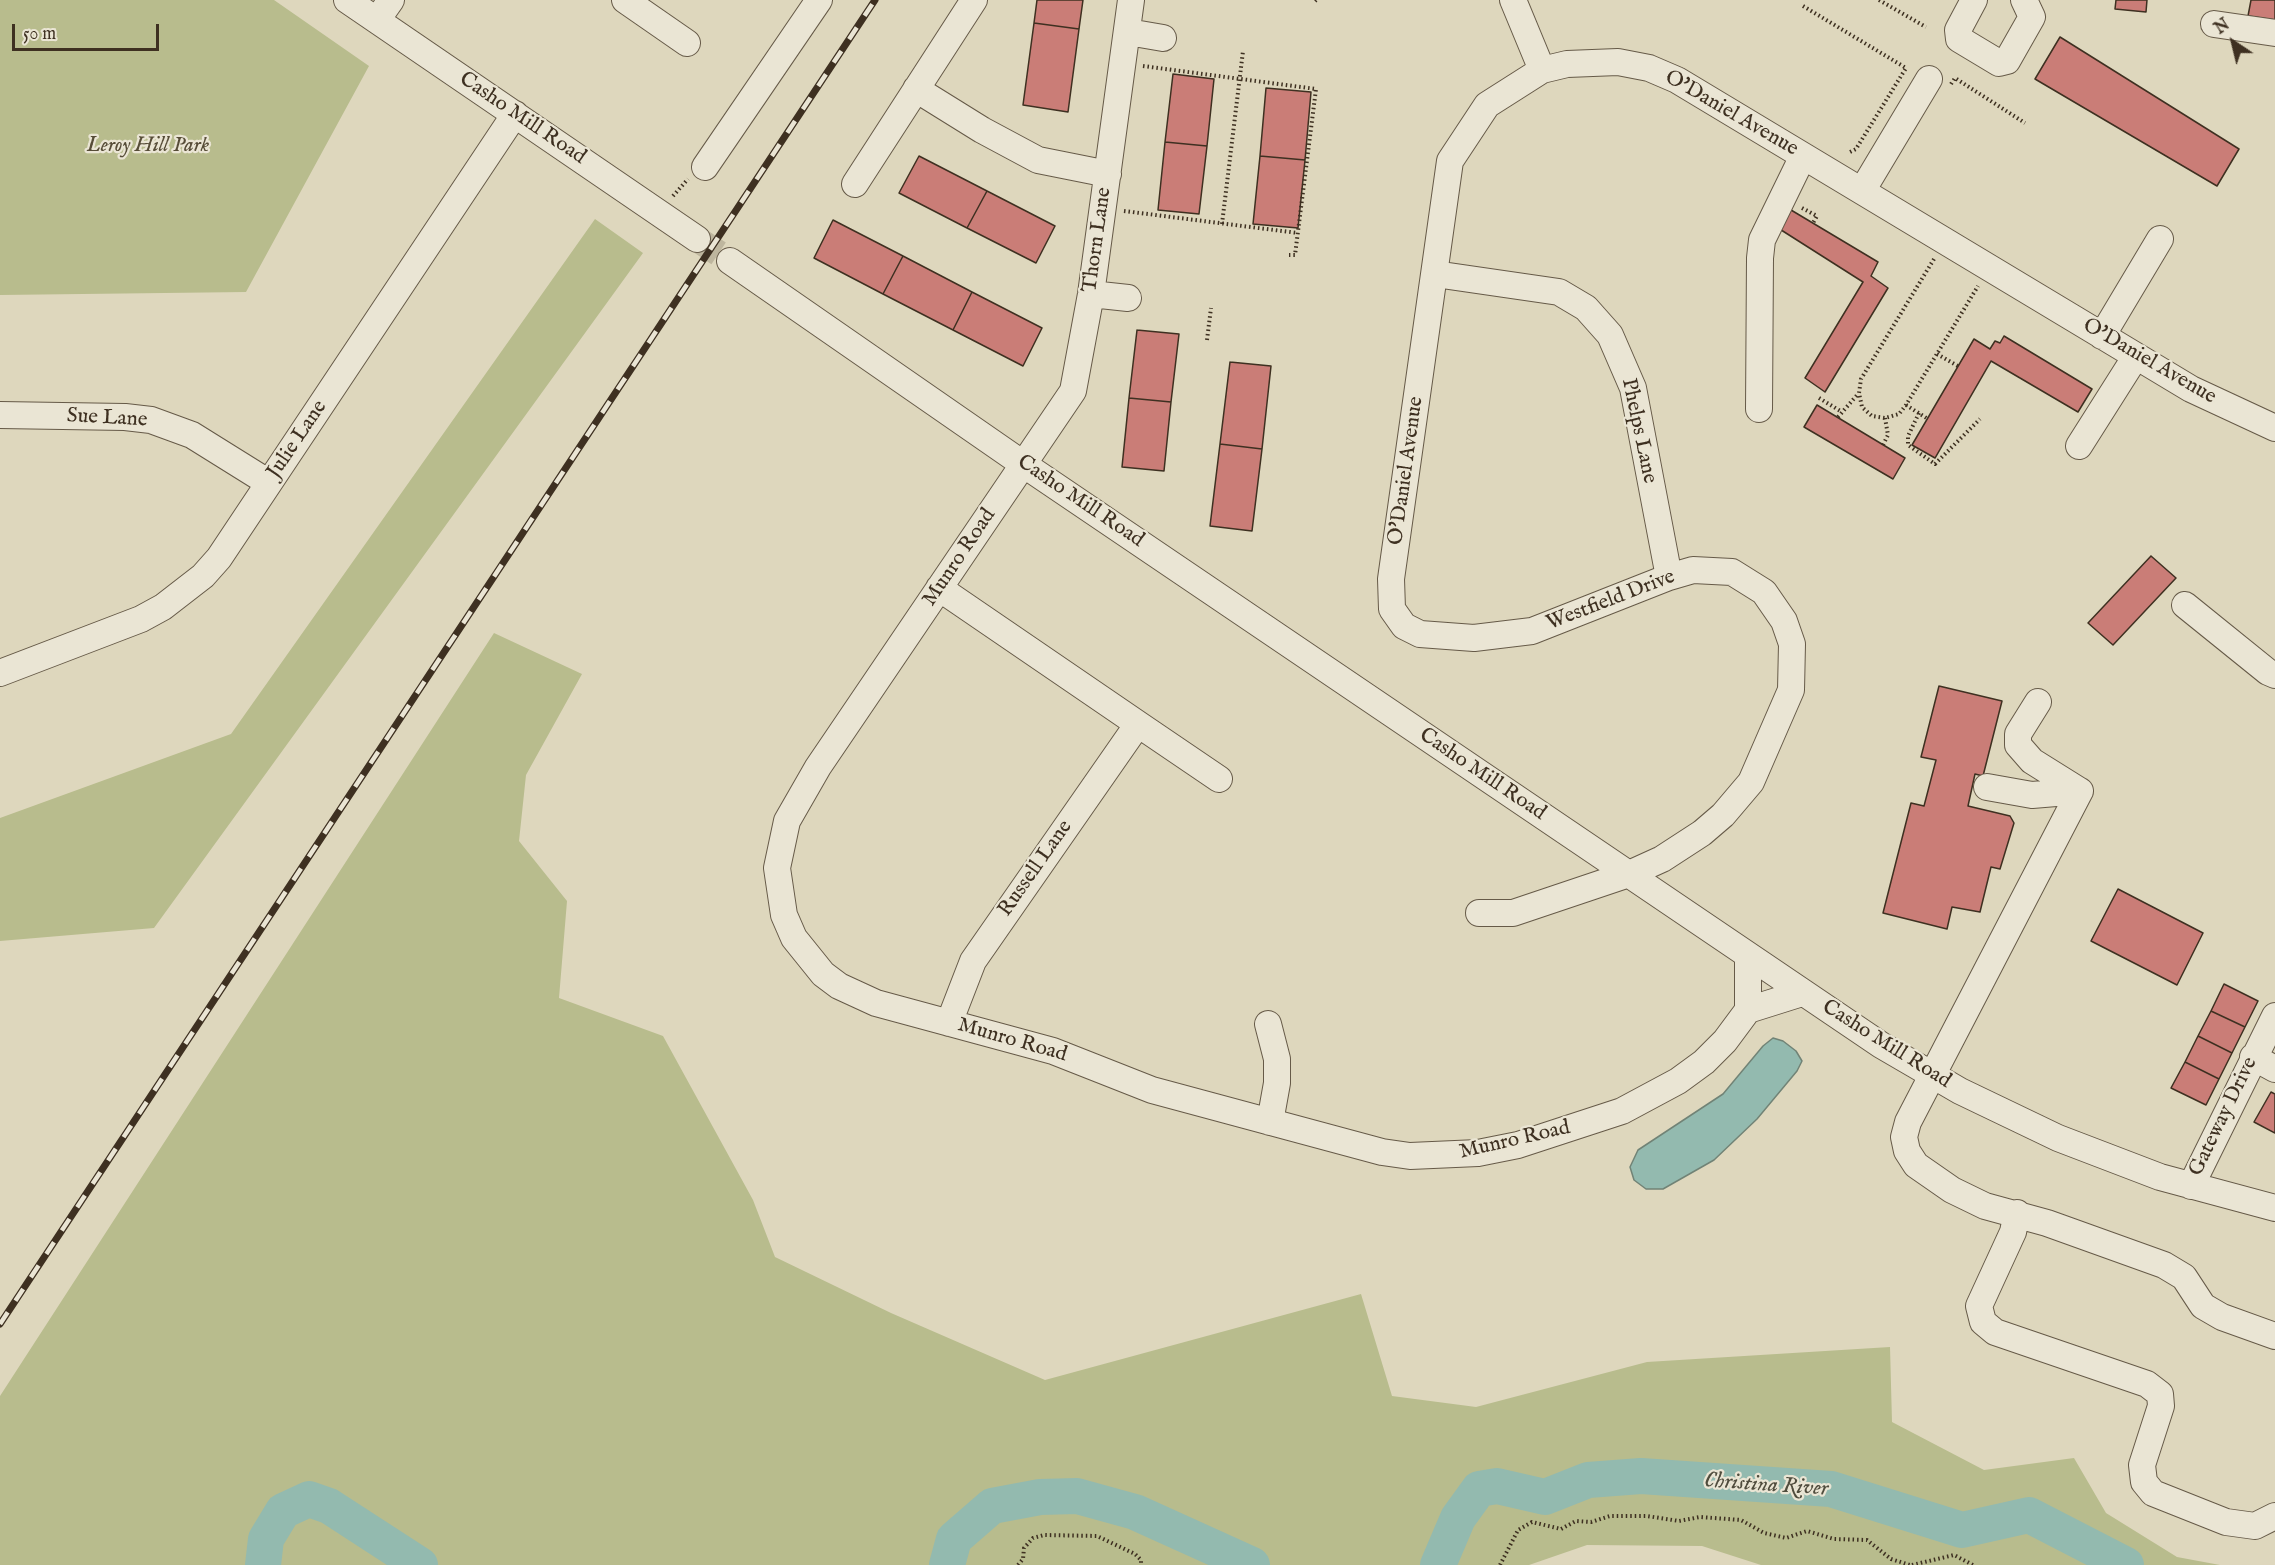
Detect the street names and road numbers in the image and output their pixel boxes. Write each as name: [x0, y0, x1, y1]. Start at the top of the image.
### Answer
street label: O'Daniel Avenue: [1660, 66, 1802, 162]
street label: Casho Mill Road: [454, 67, 590, 171]
street label: Thorn Lane: [1078, 186, 1118, 294]
street label: O'Daniel Avenue: [2078, 314, 2220, 410]
street label: Phelps Lane: [1615, 376, 1661, 486]
street label: O'Daniel Avenue: [1384, 395, 1430, 547]
street label: Julie Lane: [263, 396, 333, 484]
street label: Sue Lane: [66, 404, 148, 434]
street label: Casho Mill Road: [1012, 450, 1148, 554]
street label: Munro Road: [918, 504, 1002, 612]
street label: Westfield Drive: [1543, 565, 1679, 637]
street label: Casho Mill Road: [1414, 723, 1550, 827]
street label: Russell Lane: [994, 816, 1078, 922]
street label: Casho Mill Road: [1817, 995, 1955, 1095]
street label: Munro Road: [954, 1013, 1070, 1069]
street label: Gateway Drive: [2184, 1053, 2264, 1181]
street label: Munro Road: [1457, 1116, 1573, 1166]

